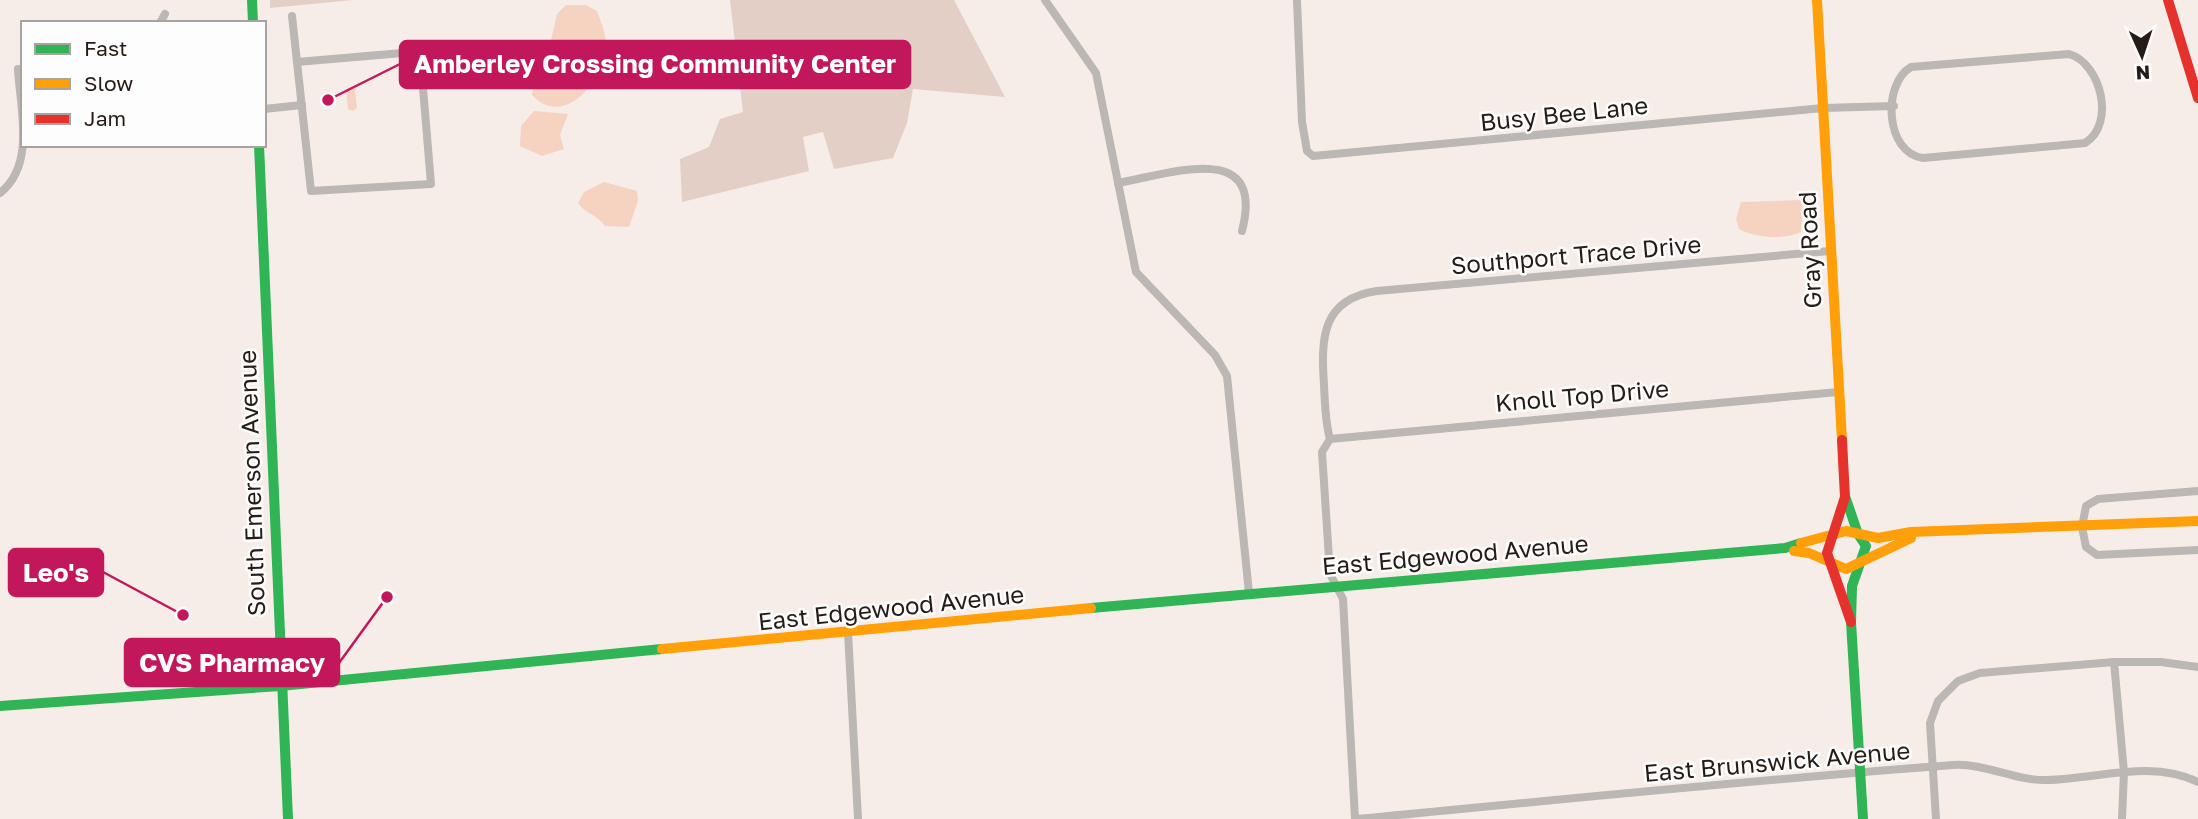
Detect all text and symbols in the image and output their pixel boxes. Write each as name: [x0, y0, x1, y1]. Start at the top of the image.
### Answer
legend: [21, 21, 266, 147]
north arrow: [2107, 21, 2177, 91]
text: Fast: [84, 35, 127, 61]
callout: Amberley Crossing Community Center: [400, 41, 910, 88]
text: Amberley Crossing Community Center: [414, 48, 896, 79]
text: N: [2135, 62, 2151, 85]
text: Slow: [84, 70, 133, 96]
street label: Busy Bee Lane: [1479, 90, 1649, 136]
text: Jam: [84, 105, 126, 131]
street label: Gray Road: [1791, 191, 1827, 309]
street label: Southport Trace Drive: [1450, 229, 1702, 279]
street label: South Emerson Avenue: [232, 349, 270, 617]
street label: Knoll Top Drive: [1494, 373, 1670, 417]
street label: East Edgewood Avenue: [1321, 528, 1589, 580]
callout: Leo's: [9, 549, 103, 596]
text: Leo's: [23, 557, 89, 588]
street label: East Edgewood Avenue: [757, 579, 1025, 635]
callout: CVS Pharmacy: [125, 639, 339, 686]
text: CVS Pharmacy: [139, 647, 326, 678]
street label: East Brunswick Avenue: [1643, 735, 1911, 787]

